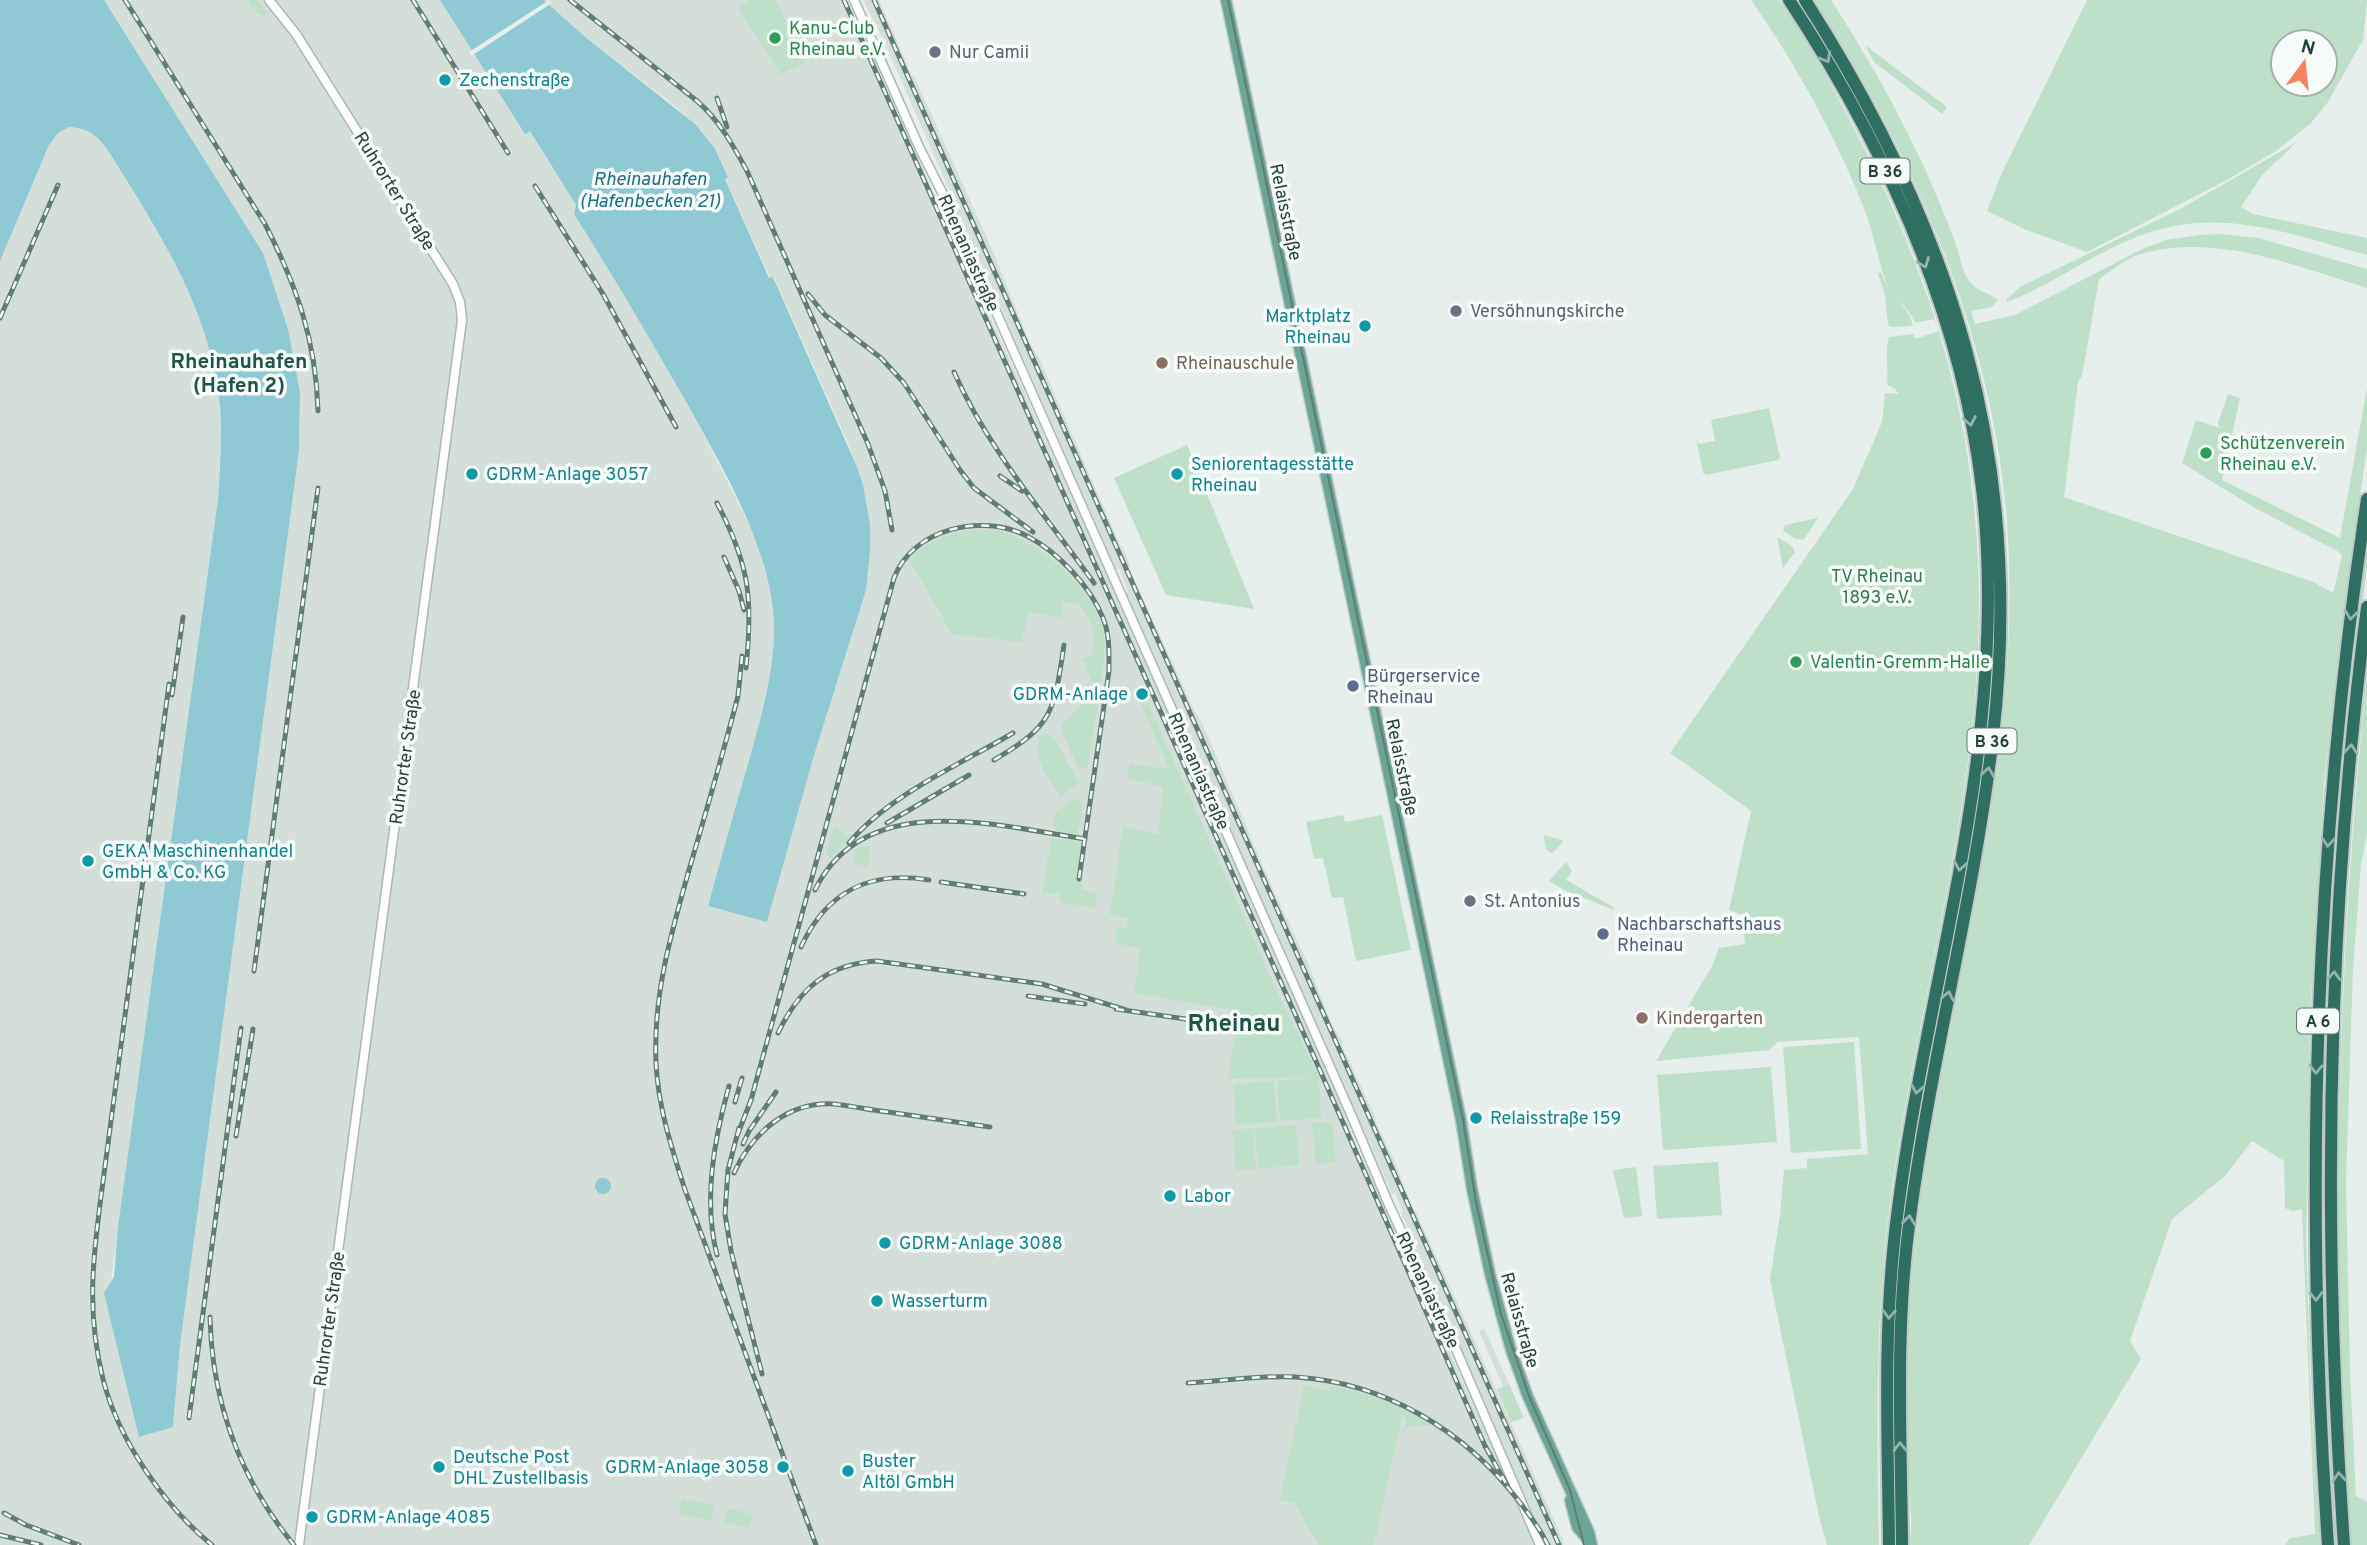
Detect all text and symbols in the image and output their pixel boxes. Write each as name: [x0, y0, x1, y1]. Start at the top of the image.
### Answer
place label: Kanu-Club Rheinau e.V.: [789, 18, 886, 62]
north arrow: [2269, 28, 2339, 98]
marker: Kanu-Club Rheinau e.V.: [767, 30, 783, 46]
text: N: [2298, 35, 2318, 62]
place label: Nur Camii: [949, 42, 1029, 65]
marker: Nur Camii: [927, 44, 943, 60]
one-way arrow: [1817, 50, 1830, 63]
place label: Zechenstraße: [459, 70, 570, 93]
marker: Zechenstraße: [437, 72, 453, 88]
street label: Ruhrorter Straße: [348, 128, 440, 256]
road number: B 36: [1860, 158, 1910, 183]
street label: Relaisstraße: [1263, 162, 1306, 263]
water label: Rheinauhafen (Hafenbecken 21): [579, 168, 721, 214]
street label: Rhenaniastraße: [931, 191, 1004, 316]
one-way arrow: [1916, 256, 1930, 268]
place label: Versöhnungskirche: [1470, 301, 1625, 324]
marker: Versöhnungskirche: [1448, 303, 1464, 319]
place label: Marktplatz Rheinau: [1265, 306, 1351, 350]
marker: Marktplatz Rheinau: [1357, 318, 1373, 334]
district label: Rheinauhafen (Hafen 2): [171, 349, 307, 400]
place label: Rheinauschule: [1176, 353, 1294, 376]
marker: Rheinauschule: [1154, 355, 1170, 371]
one-way arrow: [1962, 415, 1977, 427]
place label: Schützenverein Rheinau e.V.: [2220, 433, 2345, 477]
marker: Schützenverein Rheinau e.V.: [2198, 445, 2214, 461]
place label: Seniorentagesstätte Rheinau: [1191, 454, 1354, 498]
place label: GDRM-Anlage 3057: [486, 464, 648, 487]
marker: GDRM-Anlage 3057: [464, 466, 480, 482]
marker: Seniorentagesstätte Rheinau: [1169, 466, 1185, 482]
park label: TV Rheinau 1893 e.V.: [1831, 566, 1923, 610]
one-way arrow: [2343, 610, 2358, 621]
place label: Valentin-Gremm-Halle: [1810, 652, 1990, 675]
marker: Valentin-Gremm-Halle: [1788, 654, 1804, 670]
place label: Bürgerservice Rheinau: [1367, 666, 1480, 710]
marker: Bürgerservice Rheinau: [1345, 678, 1361, 694]
place label: GDRM-Anlage: [1013, 684, 1128, 707]
marker: GDRM-Anlage: [1134, 686, 1150, 702]
street label: Ruhrorter Straße: [386, 688, 427, 826]
street label: Rhenaniastraße: [1161, 709, 1234, 834]
street label: Relaisstraße: [1379, 717, 1422, 818]
road number: B 36: [1968, 728, 2016, 754]
one-way arrow: [2343, 743, 2358, 754]
one-way arrow: [1980, 766, 1995, 778]
one-way arrow: [2321, 836, 2336, 847]
place label: GEKA Maschinenhandel GmbH & Co. KG: [102, 841, 293, 885]
marker: GEKA Maschinenhandel GmbH & Co. KG: [80, 853, 96, 869]
one-way arrow: [1953, 860, 1968, 871]
place label: St. Antonius: [1484, 891, 1581, 914]
marker: St. Antonius: [1462, 893, 1478, 909]
place label: Nachbarschaftshaus Rheinau: [1617, 914, 1781, 958]
marker: Nachbarschaftshaus Rheinau: [1595, 926, 1611, 942]
one-way arrow: [2327, 970, 2342, 981]
one-way arrow: [1939, 990, 1954, 1002]
place label: Kindergarten: [1656, 1008, 1763, 1031]
road number: A 6: [2297, 1009, 2339, 1034]
district label: Rheinau: [1188, 1010, 1280, 1040]
marker: Kindergarten: [1634, 1010, 1650, 1026]
one-way arrow: [2308, 1064, 2324, 1075]
one-way arrow: [1910, 1083, 1925, 1095]
place label: Relaisstraße 159: [1490, 1108, 1621, 1131]
marker: Relaisstraße 159: [1468, 1110, 1484, 1126]
place label: Labor: [1184, 1186, 1231, 1209]
marker: Labor: [1162, 1188, 1178, 1204]
one-way arrow: [1902, 1214, 1917, 1226]
street label: Rhenaniastraße: [1390, 1228, 1464, 1353]
place label: GDRM-Anlage 3088: [899, 1233, 1063, 1256]
marker: GDRM-Anlage 3088: [877, 1235, 893, 1251]
street label: Ruhrorter Straße: [310, 1250, 351, 1388]
street label: Relaisstraße: [1494, 1270, 1543, 1371]
place label: Wasserturm: [891, 1291, 988, 1314]
one-way arrow: [2308, 1291, 2323, 1302]
marker: Wasserturm: [869, 1293, 885, 1309]
one-way arrow: [1881, 1309, 1896, 1320]
one-way arrow: [1892, 1442, 1908, 1452]
place label: Deutsche Post DHL Zustellbasis: [453, 1447, 589, 1491]
place label: Buster Altöl GmbH: [862, 1451, 955, 1495]
place label: GDRM-Anlage 3058: [605, 1457, 769, 1480]
marker: Deutsche Post DHL Zustellbasis: [431, 1459, 447, 1475]
marker: GDRM-Anlage 3058: [775, 1459, 791, 1475]
marker: Buster Altöl GmbH: [840, 1463, 856, 1479]
one-way arrow: [2332, 1471, 2347, 1482]
place label: GDRM-Anlage 4085: [326, 1507, 490, 1530]
marker: GDRM-Anlage 4085: [304, 1509, 320, 1525]

